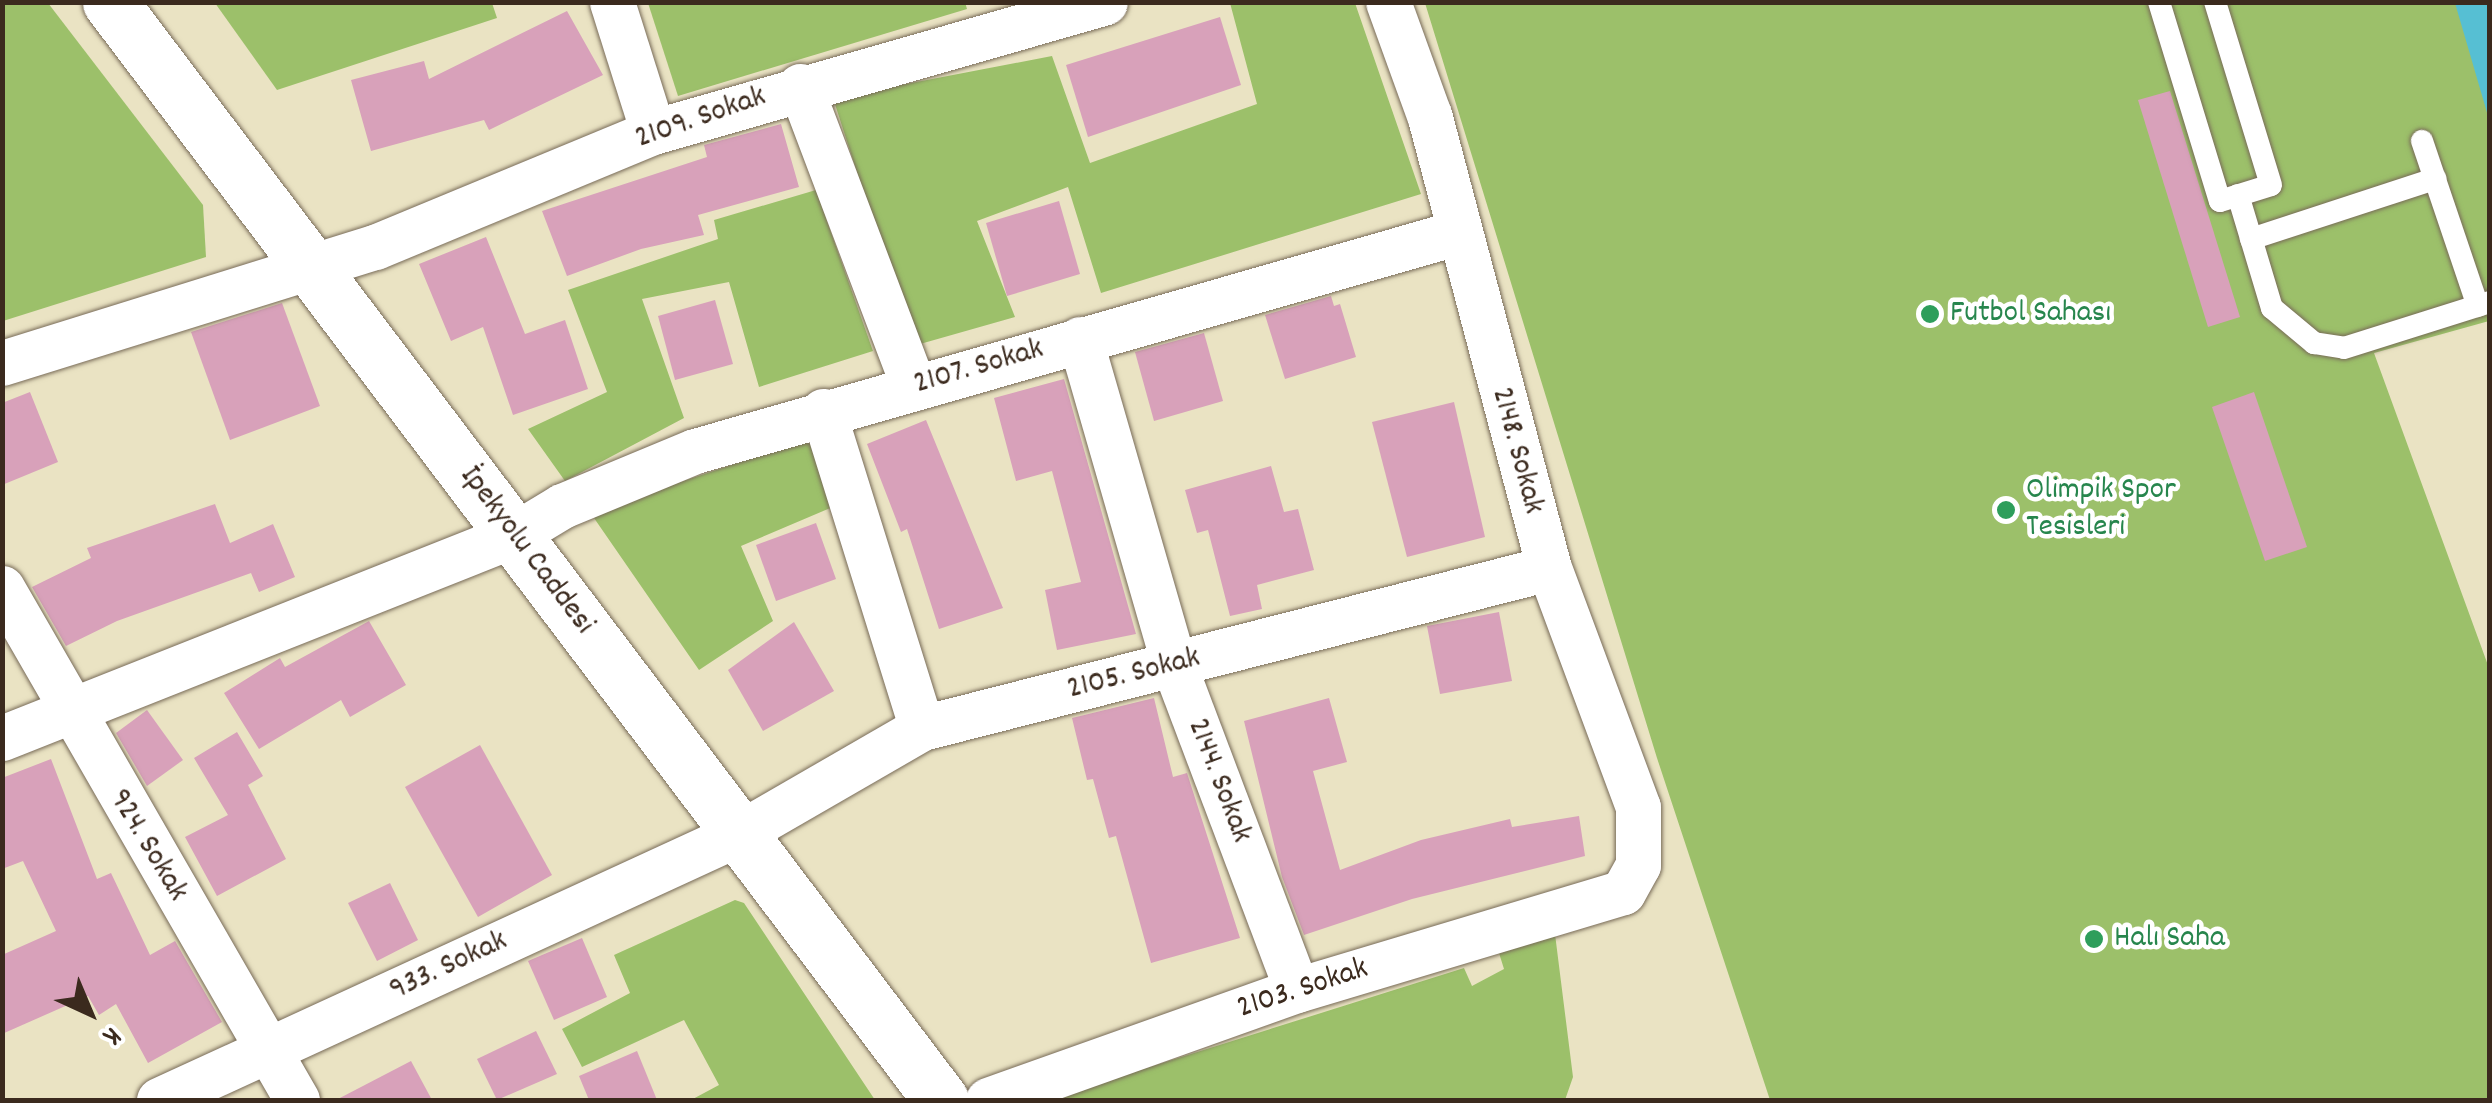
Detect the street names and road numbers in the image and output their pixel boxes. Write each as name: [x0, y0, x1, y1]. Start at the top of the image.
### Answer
street label: 2109. Sokak: [631, 79, 771, 159]
street label: 2107. Sokak: [910, 331, 1048, 405]
street label: 2148. Sokak: [1481, 384, 1551, 518]
street label: İpekyolu Caddesi: [450, 459, 602, 643]
street label: 2105. Sokak: [1064, 640, 1204, 710]
street label: 2144. Sokak: [1177, 714, 1259, 848]
street label: 924. Sokak: [99, 783, 195, 909]
street label: 933. Sokak: [384, 923, 514, 1011]
street label: 2103. Sokak: [1233, 951, 1373, 1029]

